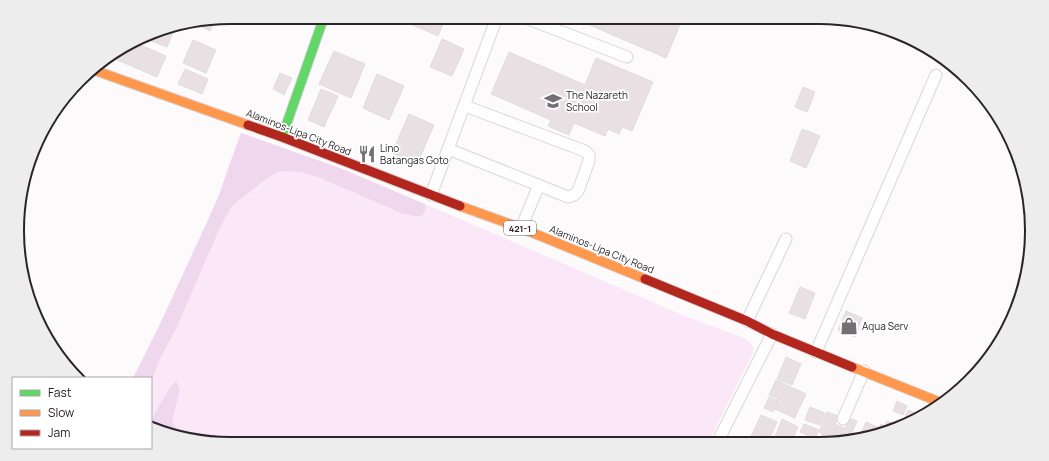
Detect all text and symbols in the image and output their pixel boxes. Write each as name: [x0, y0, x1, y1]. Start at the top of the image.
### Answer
place label: The Nazareth School: [566, 88, 628, 114]
school or university icon: The Nazareth School: [543, 91, 563, 111]
street label: Alaminos-Lipa City Road: [244, 105, 354, 159]
place label: Lino Batangas Goto: [380, 141, 449, 167]
restaurant icon: Lino Batangas Goto: [357, 144, 377, 164]
road number: 421-1: [504, 221, 536, 235]
street label: Alaminos-Lipa City Road: [548, 222, 656, 276]
shop icon: Aqua Serv: [839, 316, 859, 336]
place label: Aqua Serv: [862, 319, 908, 333]
legend: [12, 377, 152, 449]
text: Fast: [48, 384, 72, 401]
text: Slow: [48, 404, 74, 421]
text: Jam: [48, 424, 70, 441]

